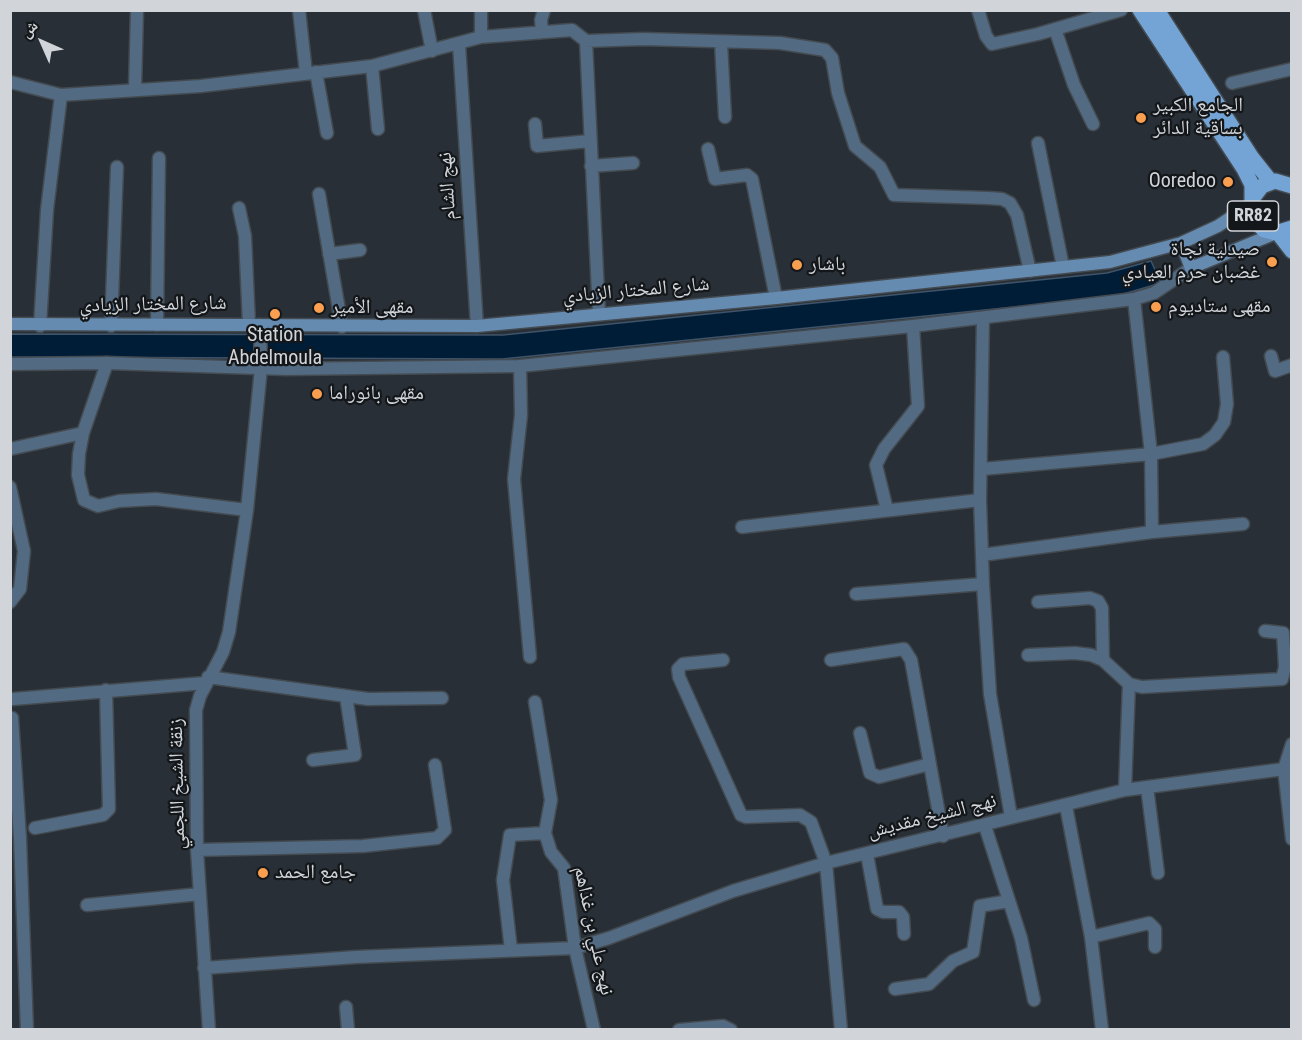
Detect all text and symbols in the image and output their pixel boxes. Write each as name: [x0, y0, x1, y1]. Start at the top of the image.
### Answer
north arrow: [12, 12, 72, 72]
text: ش: [16, 16, 42, 42]
place label: الجامع الكبير بساقية الدائر: [1153, 94, 1243, 141]
marker: الجامع الكبير بساقية الدائر: [1134, 111, 1148, 125]
street label: نهج الشام: [434, 151, 462, 221]
place label: Ooredoo: [1149, 170, 1216, 194]
marker: Ooredoo: [1221, 175, 1235, 189]
road number: RR82: [1228, 201, 1278, 231]
place label: صيدلية نجاة غضبان حرم العيادي: [1122, 238, 1260, 285]
place label: باشار: [809, 253, 845, 277]
marker: صيدلية نجاة غضبان حرم العيادي: [1265, 255, 1279, 269]
marker: باشار: [790, 258, 804, 272]
street label: شارع المختار الزيادي: [562, 273, 710, 309]
street label: شارع المختار الزيادي: [79, 292, 227, 318]
place label: مقهى ستاديوم: [1168, 295, 1271, 319]
place label: مقهى الأمير: [331, 296, 413, 320]
marker: مقهى ستاديوم: [1149, 300, 1163, 314]
marker: مقهى الأمير: [312, 301, 326, 315]
marker: Station Abdelmoula: [268, 307, 282, 321]
place label: Station Abdelmoula: [228, 324, 322, 371]
place label: مقهى بانوراما: [329, 382, 424, 406]
marker: مقهى بانوراما: [310, 387, 324, 401]
street label: زنقة الشيخ اللجمي: [165, 718, 191, 850]
street label: نهج الشيخ مقديش: [865, 789, 999, 845]
place label: جامع الحمد: [275, 861, 356, 885]
street label: نهج علي بن غذاهم: [568, 864, 618, 998]
marker: جامع الحمد: [256, 866, 270, 880]

